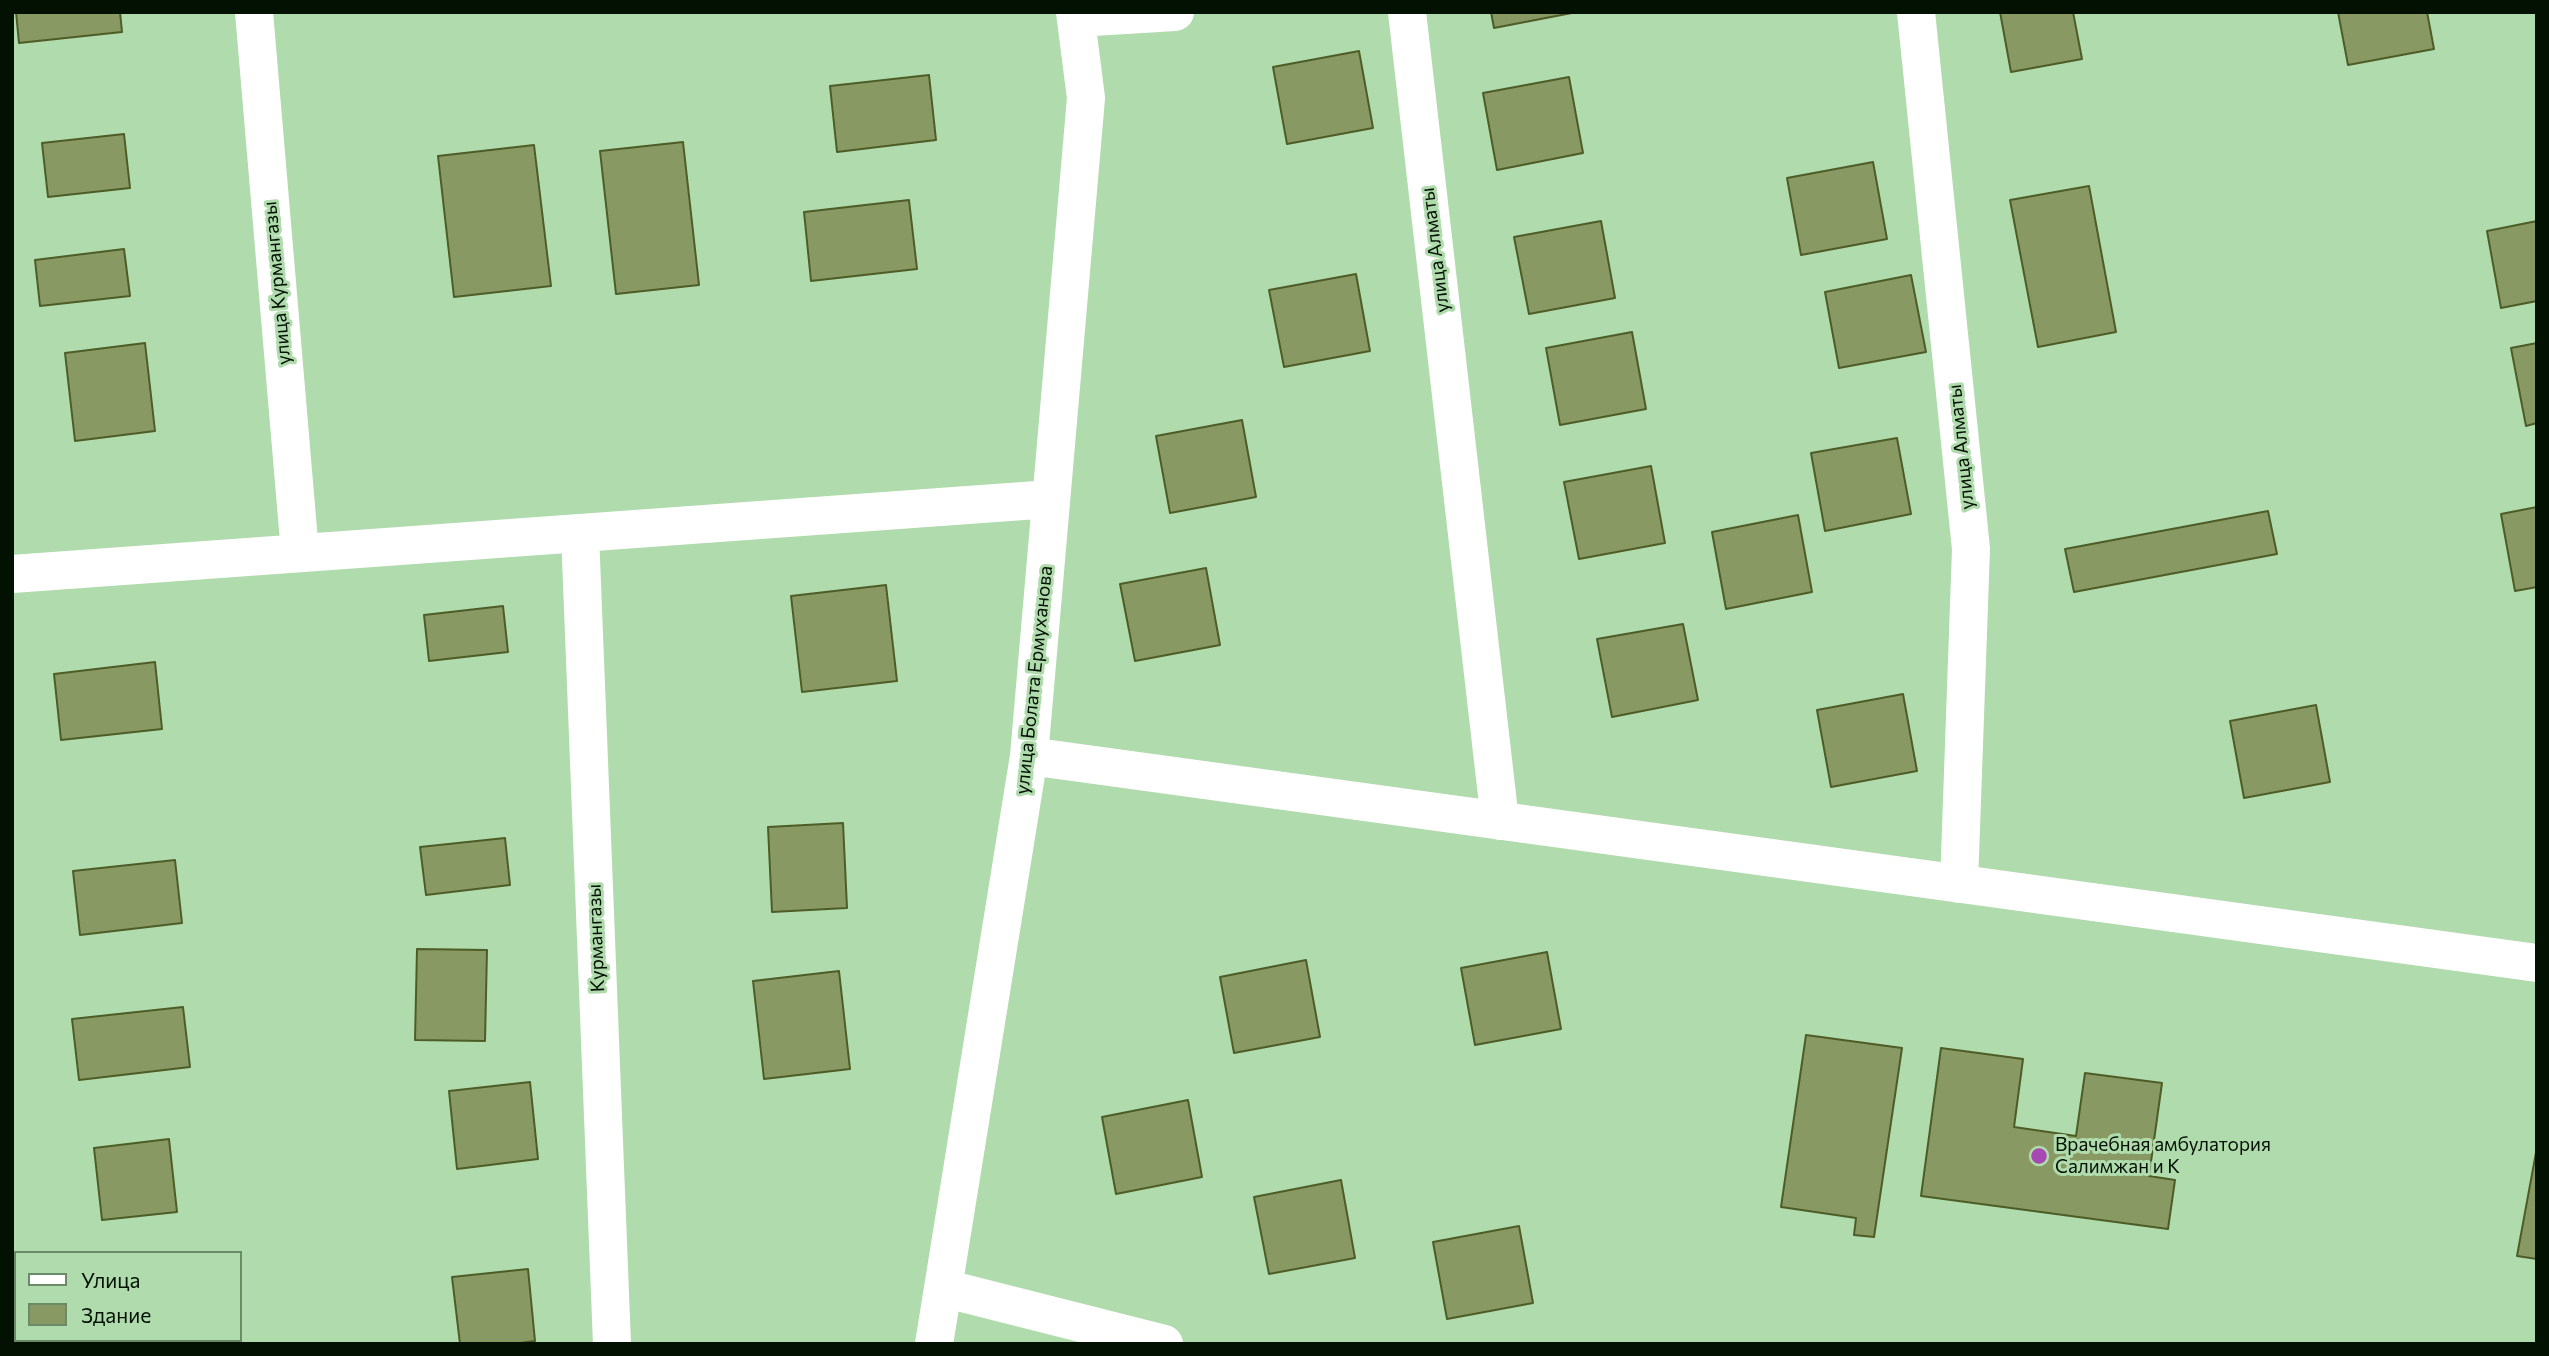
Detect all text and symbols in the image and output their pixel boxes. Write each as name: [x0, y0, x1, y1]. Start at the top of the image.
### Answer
street label: улица Алматы: [1416, 186, 1454, 314]
street label: улица Курмангазы: [258, 200, 296, 366]
street label: улица Алматы: [1943, 383, 1979, 511]
street label: улица Болата Ермуханова: [1011, 565, 1057, 795]
street label: Курмангазы: [583, 883, 609, 993]
place label: Врачебная амбулатория Салимжан и К: [2055, 1134, 2271, 1178]
marker: Врачебная амбулатория Салимжан и К: [2029, 1146, 2049, 1166]
legend: [14, 1251, 242, 1342]
text: Улица: [81, 1267, 140, 1292]
text: Здание: [81, 1302, 151, 1327]

